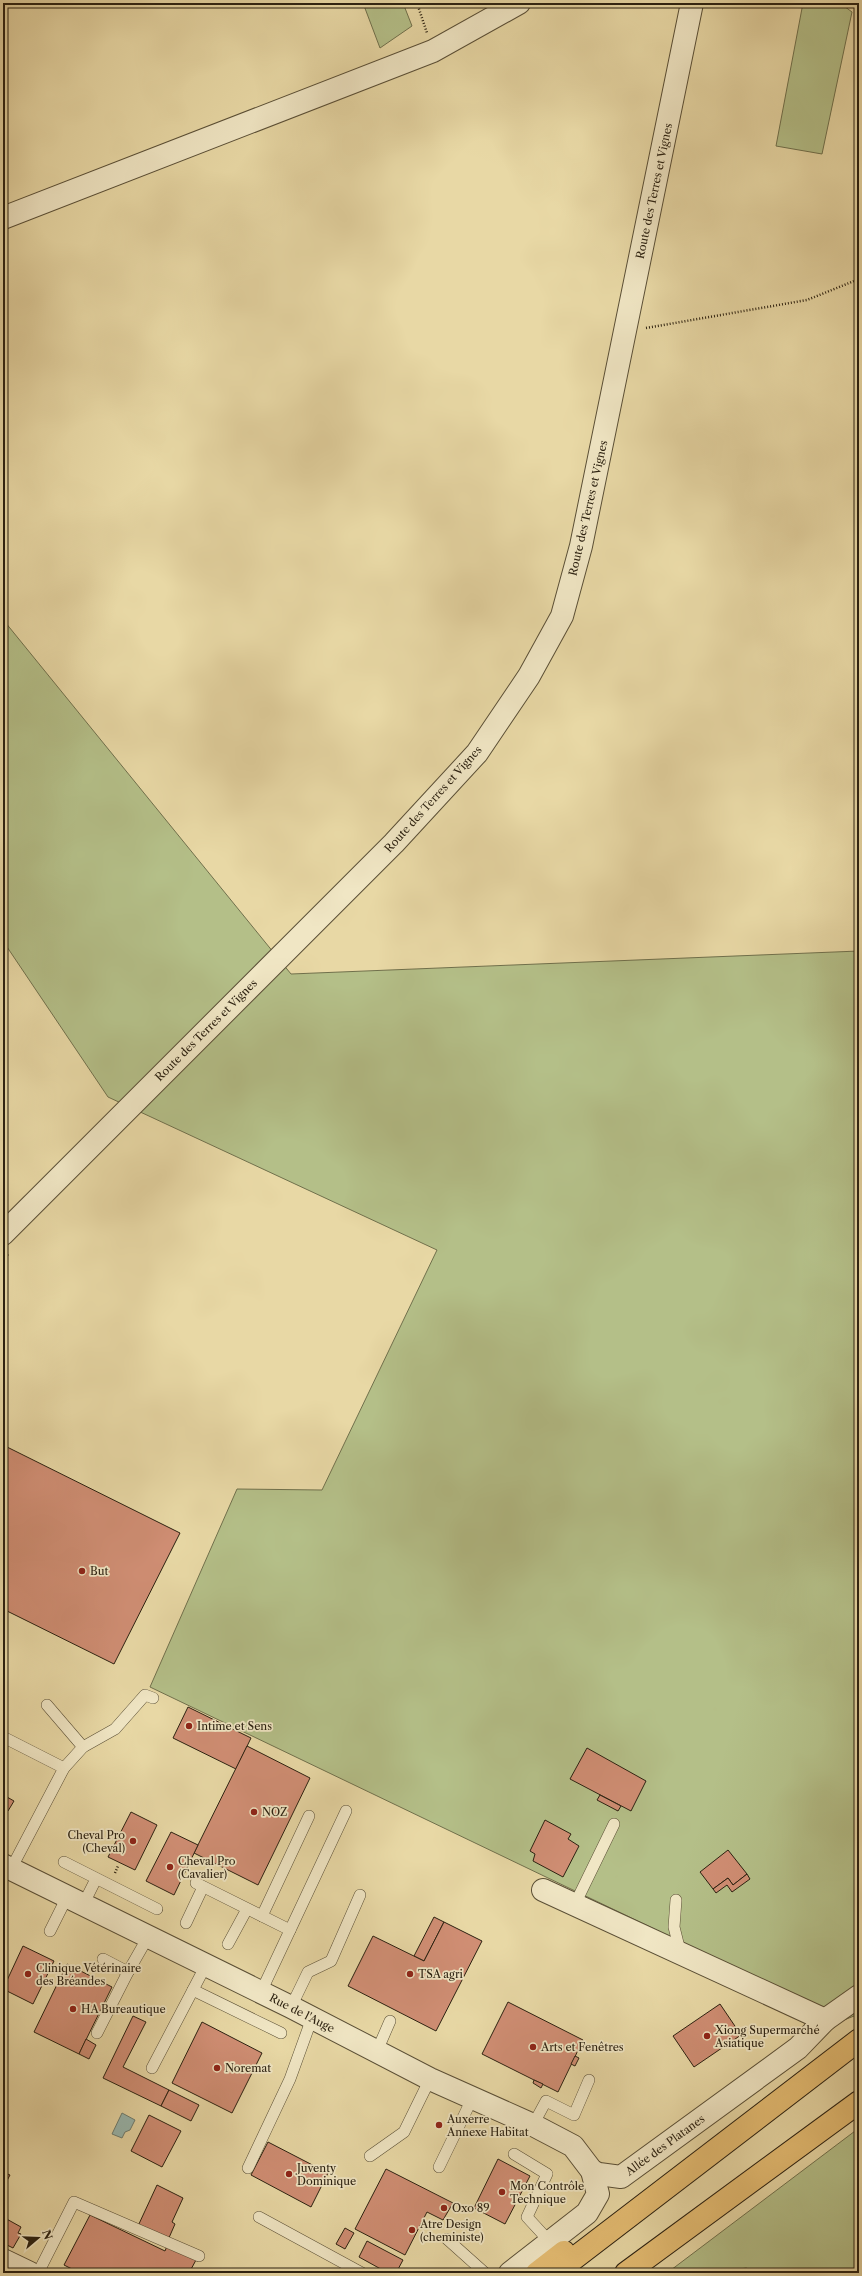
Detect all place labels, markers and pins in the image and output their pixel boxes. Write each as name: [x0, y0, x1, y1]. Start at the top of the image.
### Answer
place label: But: [90, 1564, 108, 1578]
marker: But: [77, 1566, 87, 1576]
place label: Intime et Sens: [197, 1719, 272, 1733]
marker: Intime et Sens: [184, 1721, 194, 1731]
place label: NOZ: [262, 1805, 288, 1819]
marker: NOZ: [249, 1807, 259, 1817]
place label: Cheval Pro (Cheval): [68, 1828, 125, 1855]
marker: Cheval Pro (Cheval): [128, 1836, 138, 1846]
place label: Cheval Pro (Cavalier): [178, 1854, 236, 1881]
marker: Cheval Pro (Cavalier): [165, 1862, 175, 1872]
place label: Clinique Vétérinaire des Bréandes: [36, 1961, 141, 1988]
place label: TSA agri: [418, 1967, 464, 1981]
marker: Clinique Vétérinaire des Bréandes: [23, 1969, 33, 1979]
marker: TSA agri: [405, 1969, 415, 1979]
place label: HA Bureautique: [81, 2002, 166, 2016]
marker: HA Bureautique: [68, 2004, 78, 2014]
place label: Xiong Supermarché Asiatique: [714, 2023, 820, 2050]
marker: Xiong Supermarché Asiatique: [702, 2031, 712, 2041]
place label: Arts et Fenêtres: [540, 2040, 624, 2054]
marker: Arts et Fenêtres: [528, 2042, 538, 2052]
place label: Noremat: [225, 2061, 271, 2075]
marker: Noremat: [212, 2063, 222, 2073]
place label: Auxerre Annexe Habitat: [446, 2112, 529, 2139]
marker: Auxerre Annexe Habitat: [434, 2120, 444, 2130]
place label: Juventy Dominique: [295, 2161, 356, 2188]
marker: Juventy Dominique: [284, 2169, 294, 2179]
place label: Mon Contrôle Technique: [510, 2179, 584, 2206]
marker: Mon Contrôle Technique: [497, 2187, 507, 2197]
place label: Oxo 89: [452, 2201, 490, 2215]
marker: Oxo 89: [439, 2203, 449, 2213]
place label: Atre Design (cheministe): [419, 2217, 484, 2244]
marker: Atre Design (cheministe): [407, 2225, 417, 2235]

